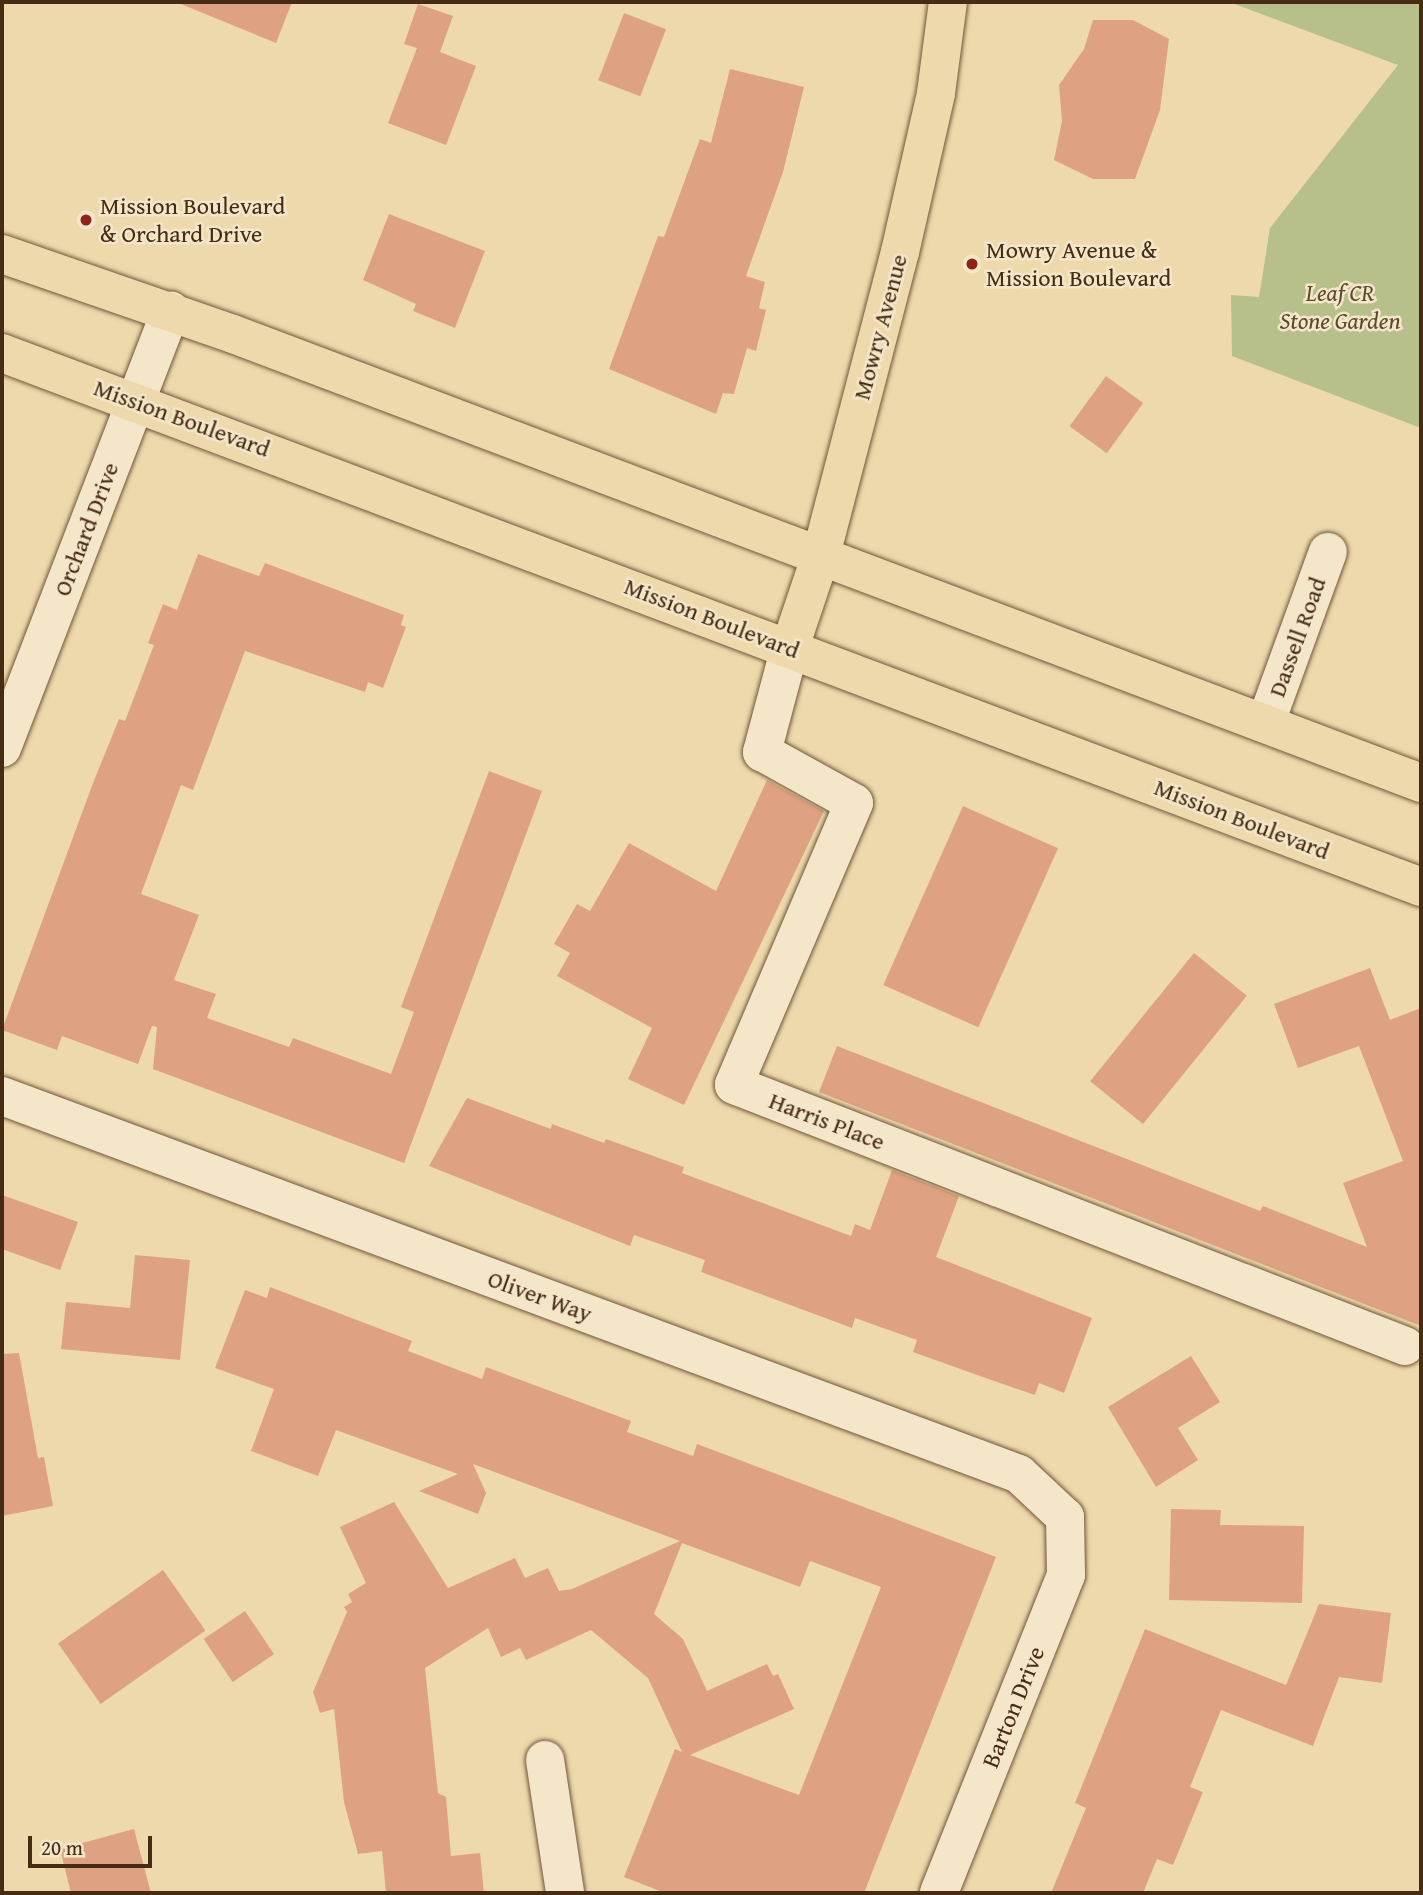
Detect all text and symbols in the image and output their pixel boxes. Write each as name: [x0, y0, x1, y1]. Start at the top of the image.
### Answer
place label: Mission Boulevard & Orchard Drive: [100, 192, 285, 248]
marker: Mission Boulevard & Orchard Drive: [78, 212, 94, 228]
place label: Mowry Avenue & Mission Boulevard: [986, 236, 1171, 292]
street label: Mowry Avenue: [847, 251, 913, 403]
marker: Mowry Avenue & Mission Boulevard: [964, 256, 980, 272]
park label: Leaf CR Stone Garden: [1279, 279, 1401, 335]
street label: Mission Boulevard: [90, 373, 274, 463]
street label: Orchard Drive: [47, 458, 125, 600]
street label: Mission Boulevard: [620, 571, 804, 665]
street label: Dassell Road: [1262, 573, 1332, 701]
street label: Mission Boulevard: [1150, 772, 1334, 866]
street label: Harris Place: [765, 1086, 889, 1156]
street label: Oliver Way: [484, 1264, 596, 1328]
street label: Barton Drive: [976, 1642, 1050, 1772]
scale bar: [32, 1822, 156, 1866]
text: 20 m: [41, 1832, 83, 1863]

